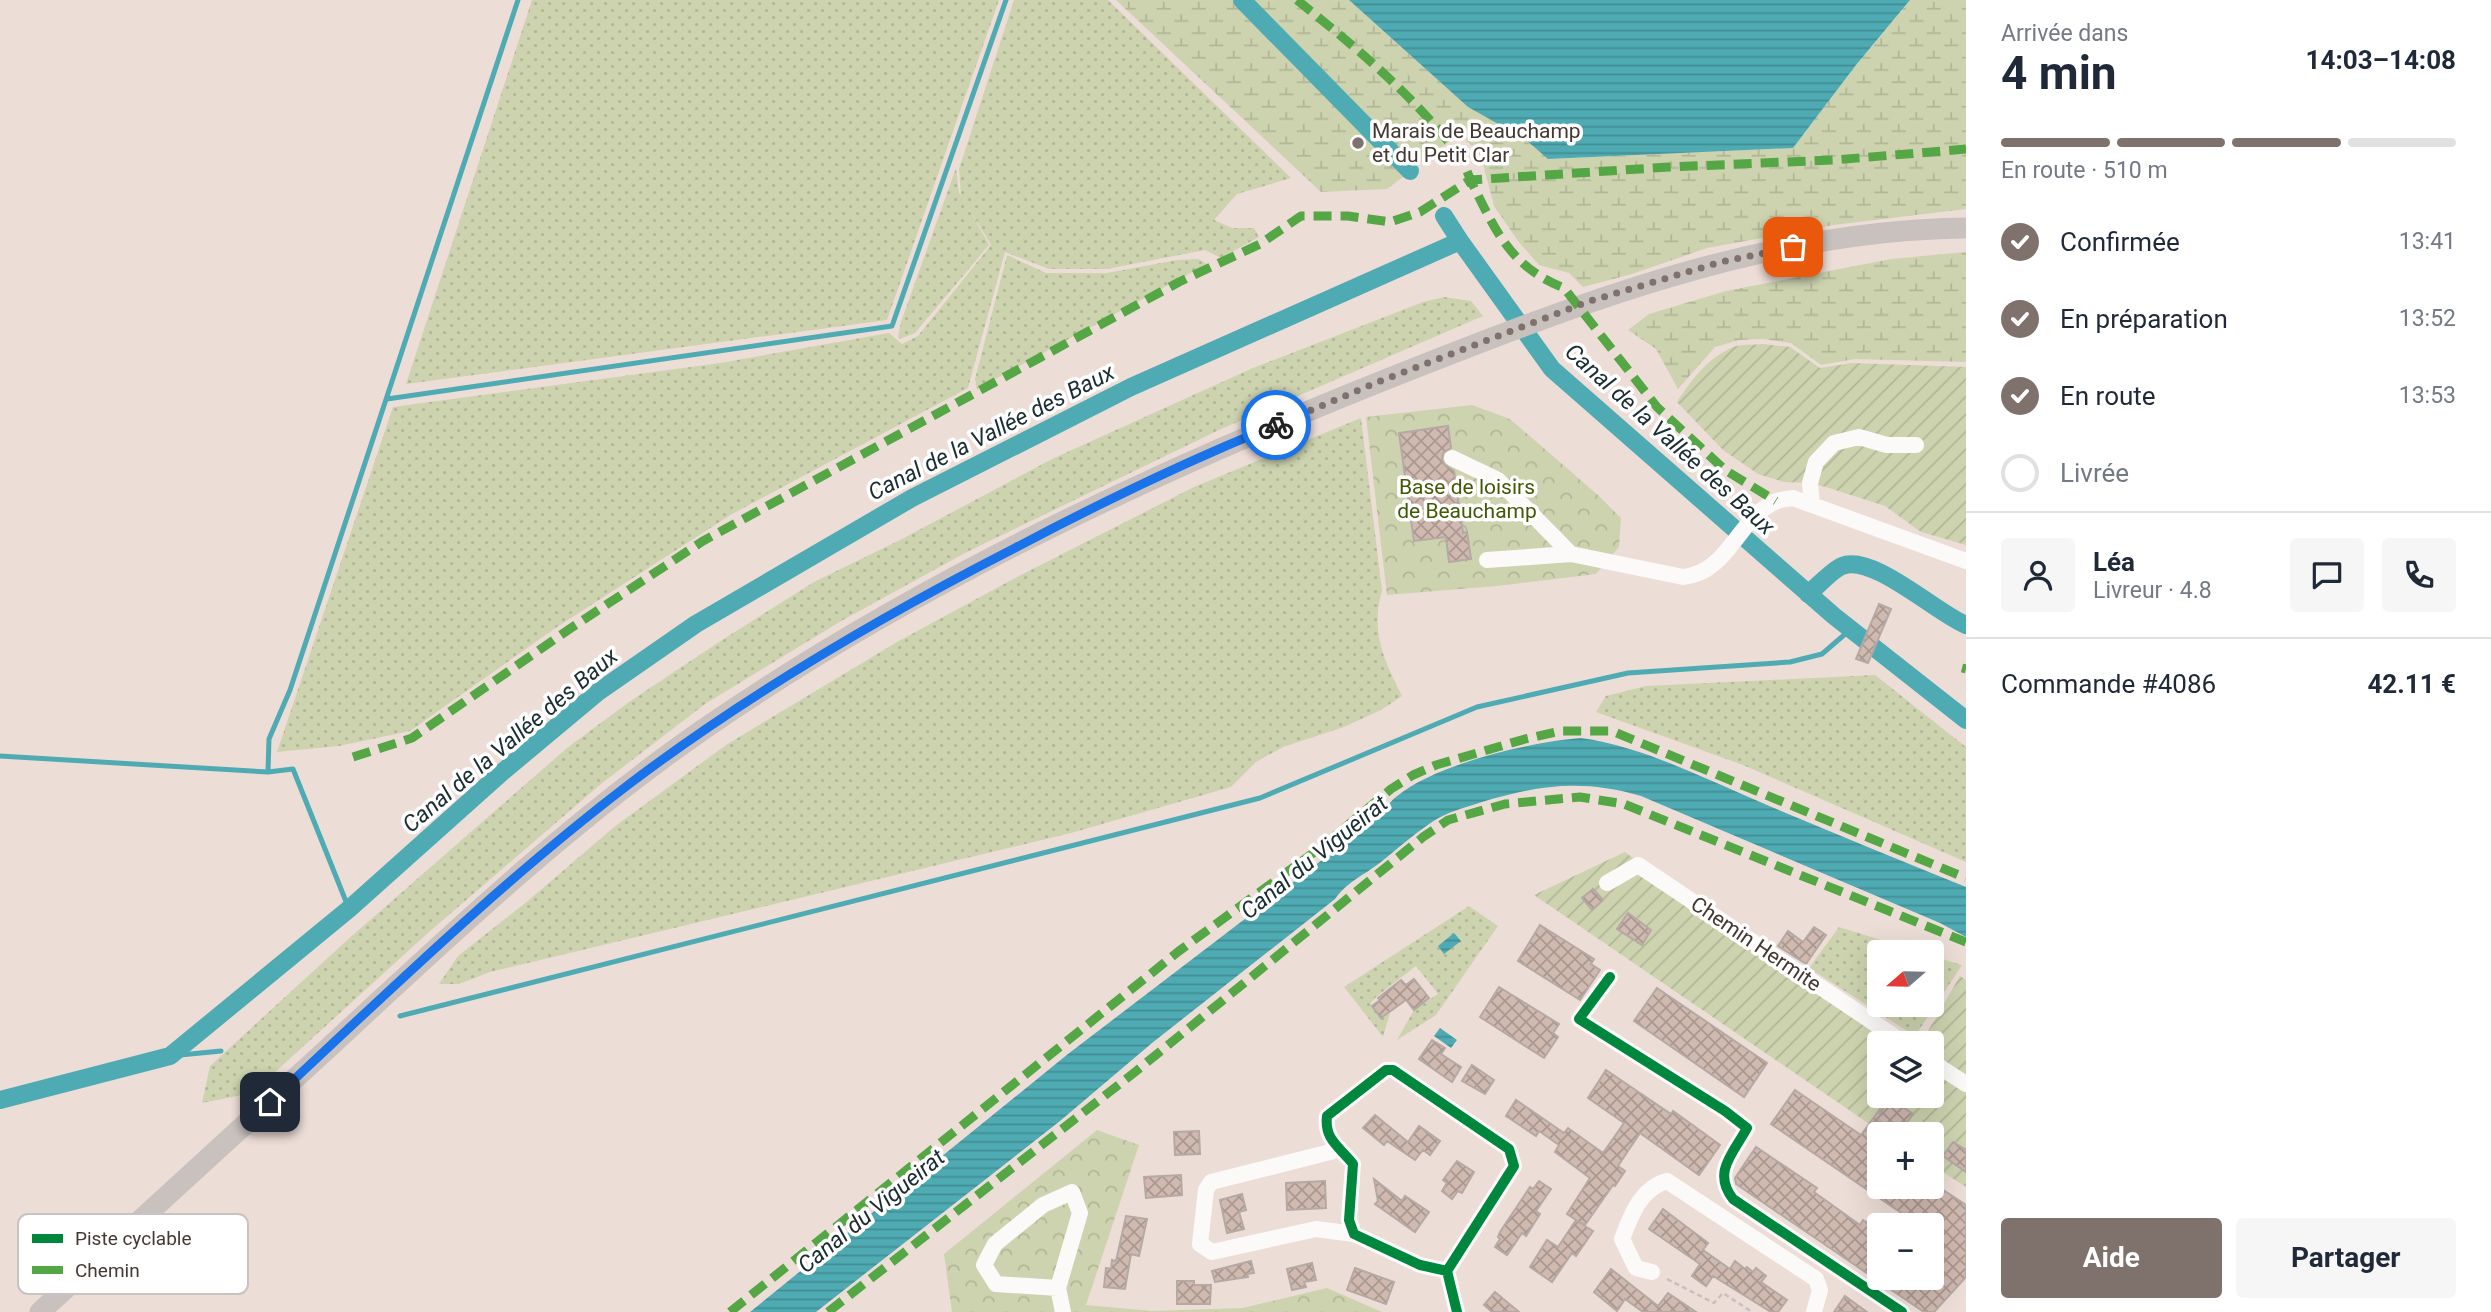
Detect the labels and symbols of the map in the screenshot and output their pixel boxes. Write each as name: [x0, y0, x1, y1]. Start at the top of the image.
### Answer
place label: Marais de Beauchamp et du Petit Clar: [1372, 119, 1581, 167]
marker: Marais de Beauchamp et du Petit Clar: [1350, 135, 1366, 151]
pin: [1763, 217, 1823, 277]
water label: Canal de la Vallée des Baux: [1559, 338, 1781, 541]
water label: Canal de la Vallée des Baux: [864, 358, 1120, 506]
courier: [1241, 390, 1311, 460]
park label: Base de loisirs de Beauchamp: [1397, 475, 1537, 523]
water label: Canal de la Vallée des Baux: [397, 642, 624, 838]
water label: Canal du Vigueirat: [1235, 790, 1394, 925]
street label: Chemin Hermite: [1687, 892, 1825, 996]
north arrow: [1867, 940, 1944, 1017]
pin: [240, 1072, 300, 1132]
water label: Canal du Vigueirat: [792, 1144, 951, 1279]
legend: [18, 1214, 248, 1294]
text: Piste cyclable: [75, 1227, 192, 1250]
text: Chemin: [75, 1259, 140, 1282]

